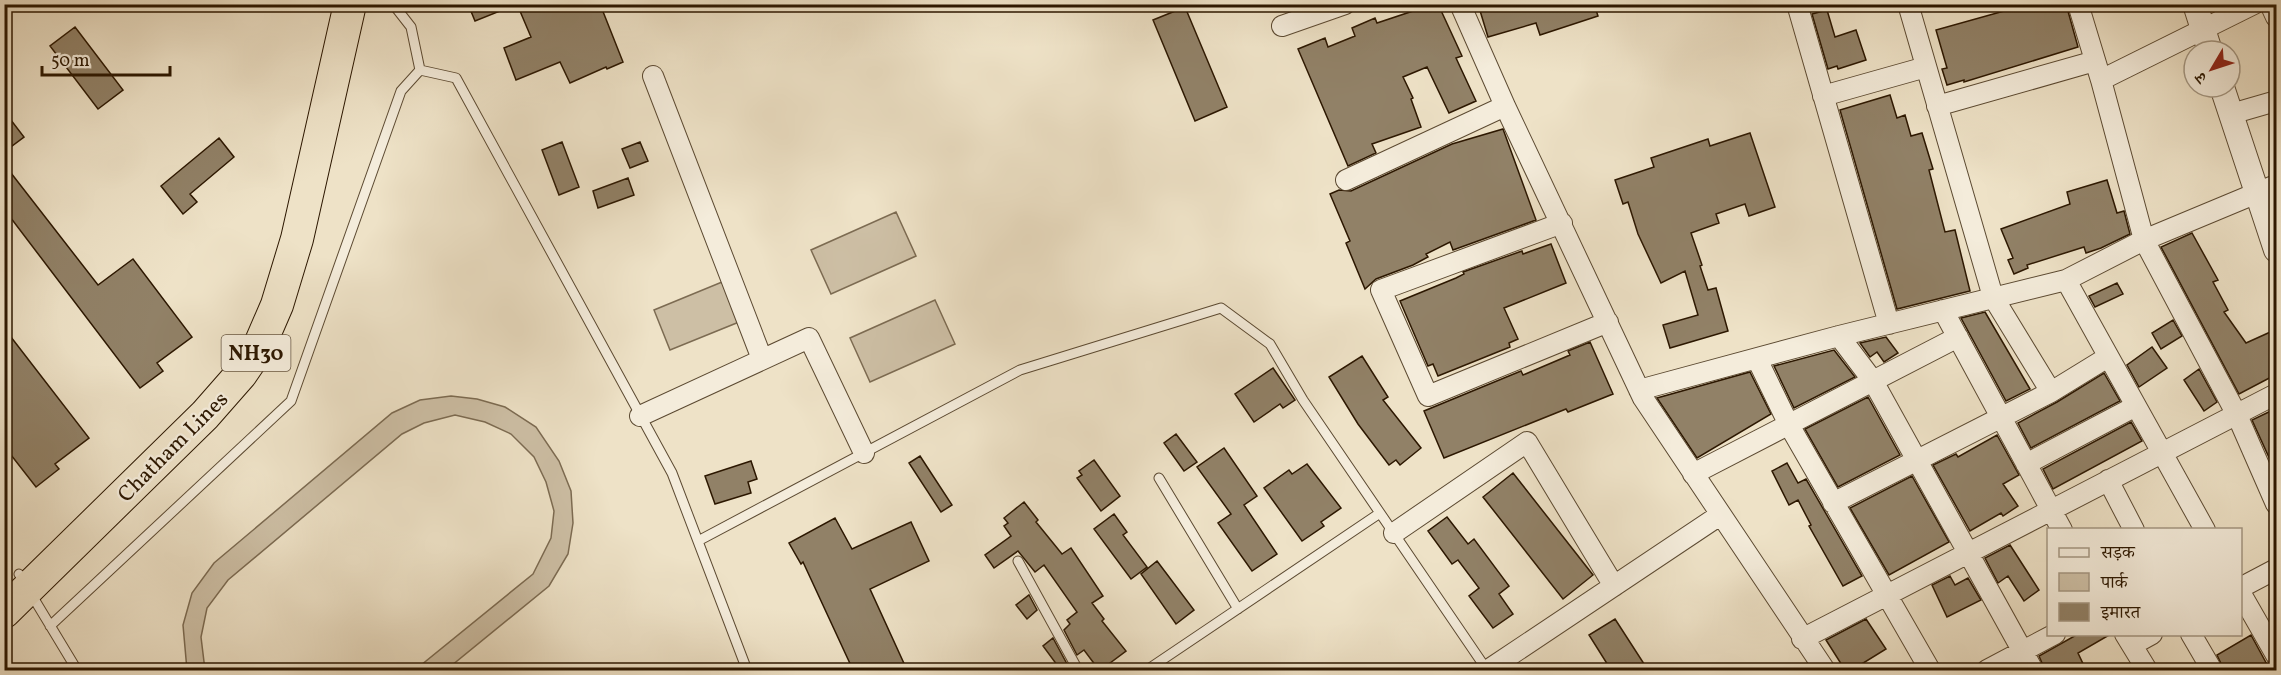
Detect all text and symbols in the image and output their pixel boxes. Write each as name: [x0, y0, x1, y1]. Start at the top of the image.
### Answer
scale bar: [42, 39, 170, 77]
north arrow: [2182, 39, 2242, 99]
text: 50 m: [51, 49, 90, 74]
text: उ: [2190, 66, 2214, 88]
road number: NH30: [222, 335, 290, 371]
street label: Chatham Lines: [111, 385, 236, 510]
legend: [2047, 528, 2242, 636]
text: सड़क: [2100, 541, 2136, 566]
text: पार्क: [2100, 571, 2129, 596]
text: इमारत: [2100, 601, 2141, 626]

